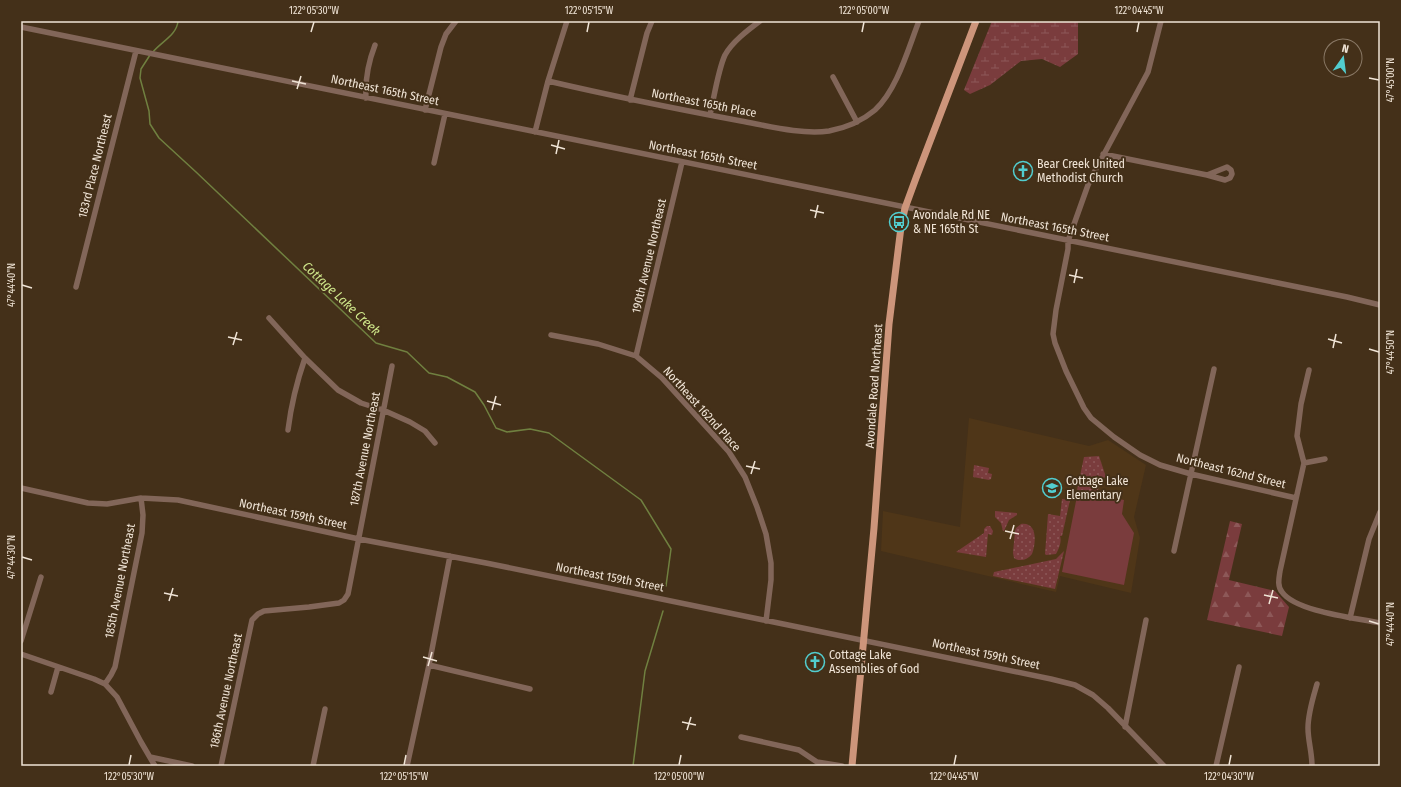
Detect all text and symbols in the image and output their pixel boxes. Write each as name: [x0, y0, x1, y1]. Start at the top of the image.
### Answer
text: 122°05'30"W: [289, 5, 339, 17]
text: 122°05'15"W: [565, 5, 614, 17]
text: 122°05'00"W: [839, 5, 890, 17]
text: 122°04'45"W: [1115, 5, 1164, 17]
north arrow: [1323, 38, 1363, 78]
text: N: [1341, 42, 1350, 56]
text: 47°45'00"N: [1385, 58, 1397, 102]
street label: Northeast 165th Street: [330, 72, 440, 108]
street label: Northeast 165th Place: [650, 86, 758, 120]
street label: 183rd Place Northeast: [75, 112, 115, 219]
street label: Northeast 165th Street: [648, 138, 758, 172]
place label: Bear Creek United Methodist Church: [1037, 157, 1125, 185]
church icon: Bear Creek United Methodist Church: [1012, 160, 1034, 182]
street label: 190th Avenue Northeast: [629, 197, 669, 315]
place label: Avondale Rd NE & NE 165th St: [913, 208, 990, 236]
street label: Northeast 165th Street: [1000, 210, 1110, 244]
bus stop icon: Avondale Rd NE & NE 165th St: [888, 211, 910, 233]
water label: Cottage Lake Creek: [300, 258, 384, 339]
text: 47°44'40"N: [6, 263, 18, 307]
street label: Avondale Road Northeast: [863, 323, 885, 449]
text: 47°44'50"N: [1385, 330, 1397, 374]
street label: Northeast 162nd Place: [660, 364, 744, 454]
street label: 187th Avenue Northeast: [347, 391, 383, 507]
street label: Northeast 162nd Street: [1175, 451, 1287, 491]
place label: Cottage Lake Elementary: [1066, 474, 1128, 502]
school or university icon: Cottage Lake Elementary: [1041, 477, 1063, 499]
street label: Northeast 159th Street: [238, 496, 348, 532]
street label: 185th Avenue Northeast: [102, 522, 138, 640]
text: 47°44'30"N: [6, 535, 18, 579]
street label: Northeast 159th Street: [555, 560, 665, 594]
text: 47°44'40"N: [1385, 602, 1397, 646]
street label: 186th Avenue Northeast: [207, 632, 245, 750]
street label: Northeast 159th Street: [931, 636, 1041, 672]
place label: Cottage Lake Assemblies of God: [829, 648, 919, 676]
church icon: Cottage Lake Assemblies of God: [804, 651, 826, 673]
text: 122°05'30"W: [104, 771, 154, 783]
text: 122°05'15"W: [380, 771, 429, 783]
text: 122°05'00"W: [654, 771, 705, 783]
text: 122°04'45"W: [930, 771, 979, 783]
text: 122°04'30"W: [1204, 771, 1254, 783]

